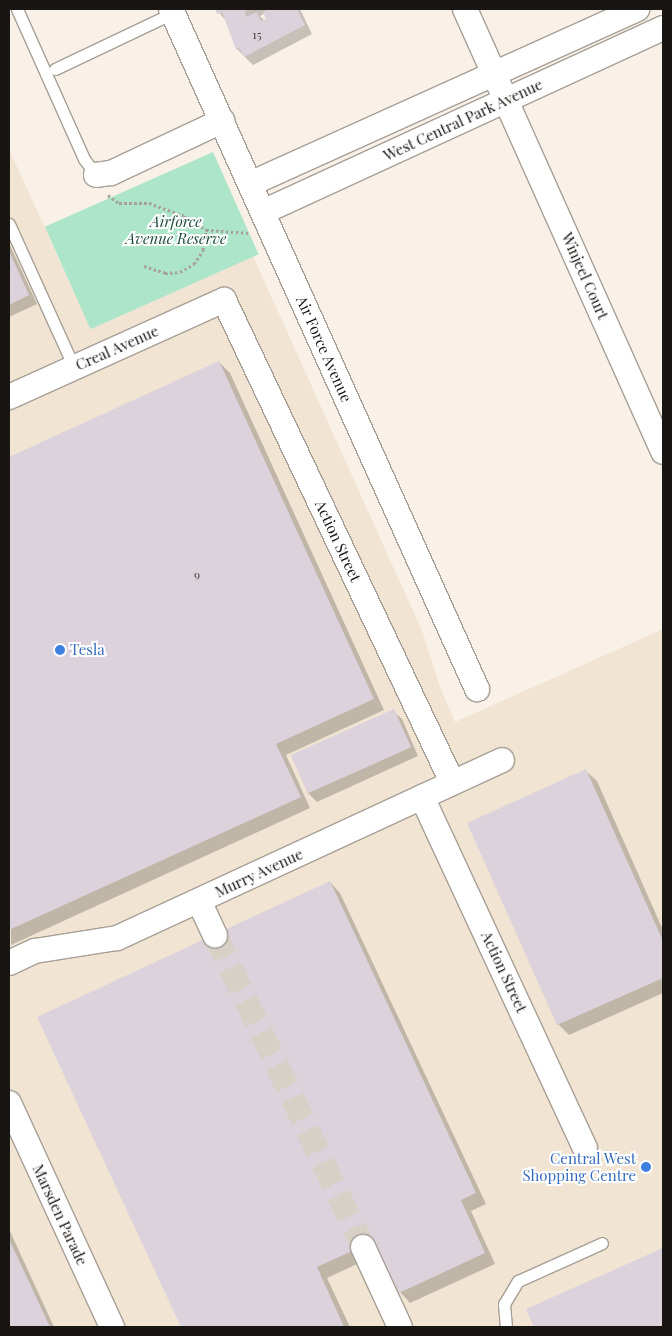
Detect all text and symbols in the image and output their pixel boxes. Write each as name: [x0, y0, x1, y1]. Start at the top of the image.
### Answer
house number: 15: [252, 28, 262, 42]
street label: West Central Park Avenue: [380, 75, 546, 165]
park label: Airforce Avenue Reserve: [126, 212, 226, 247]
street label: Winjeel Court: [558, 230, 612, 322]
street label: Air Force Avenue: [292, 293, 356, 405]
street label: Creal Avenue: [73, 322, 161, 374]
street label: Action Street: [311, 497, 365, 585]
house number: 9: [194, 568, 200, 582]
place label: Tesla: [70, 641, 105, 659]
marker: Tesla: [54, 644, 66, 656]
street label: Murry Avenue: [212, 845, 306, 901]
street label: Action Street: [477, 928, 531, 1016]
place label: Central West Shopping Centre: [522, 1149, 636, 1184]
marker: Central West Shopping Centre: [640, 1161, 652, 1173]
street label: Marsden Parade: [29, 1162, 91, 1268]

